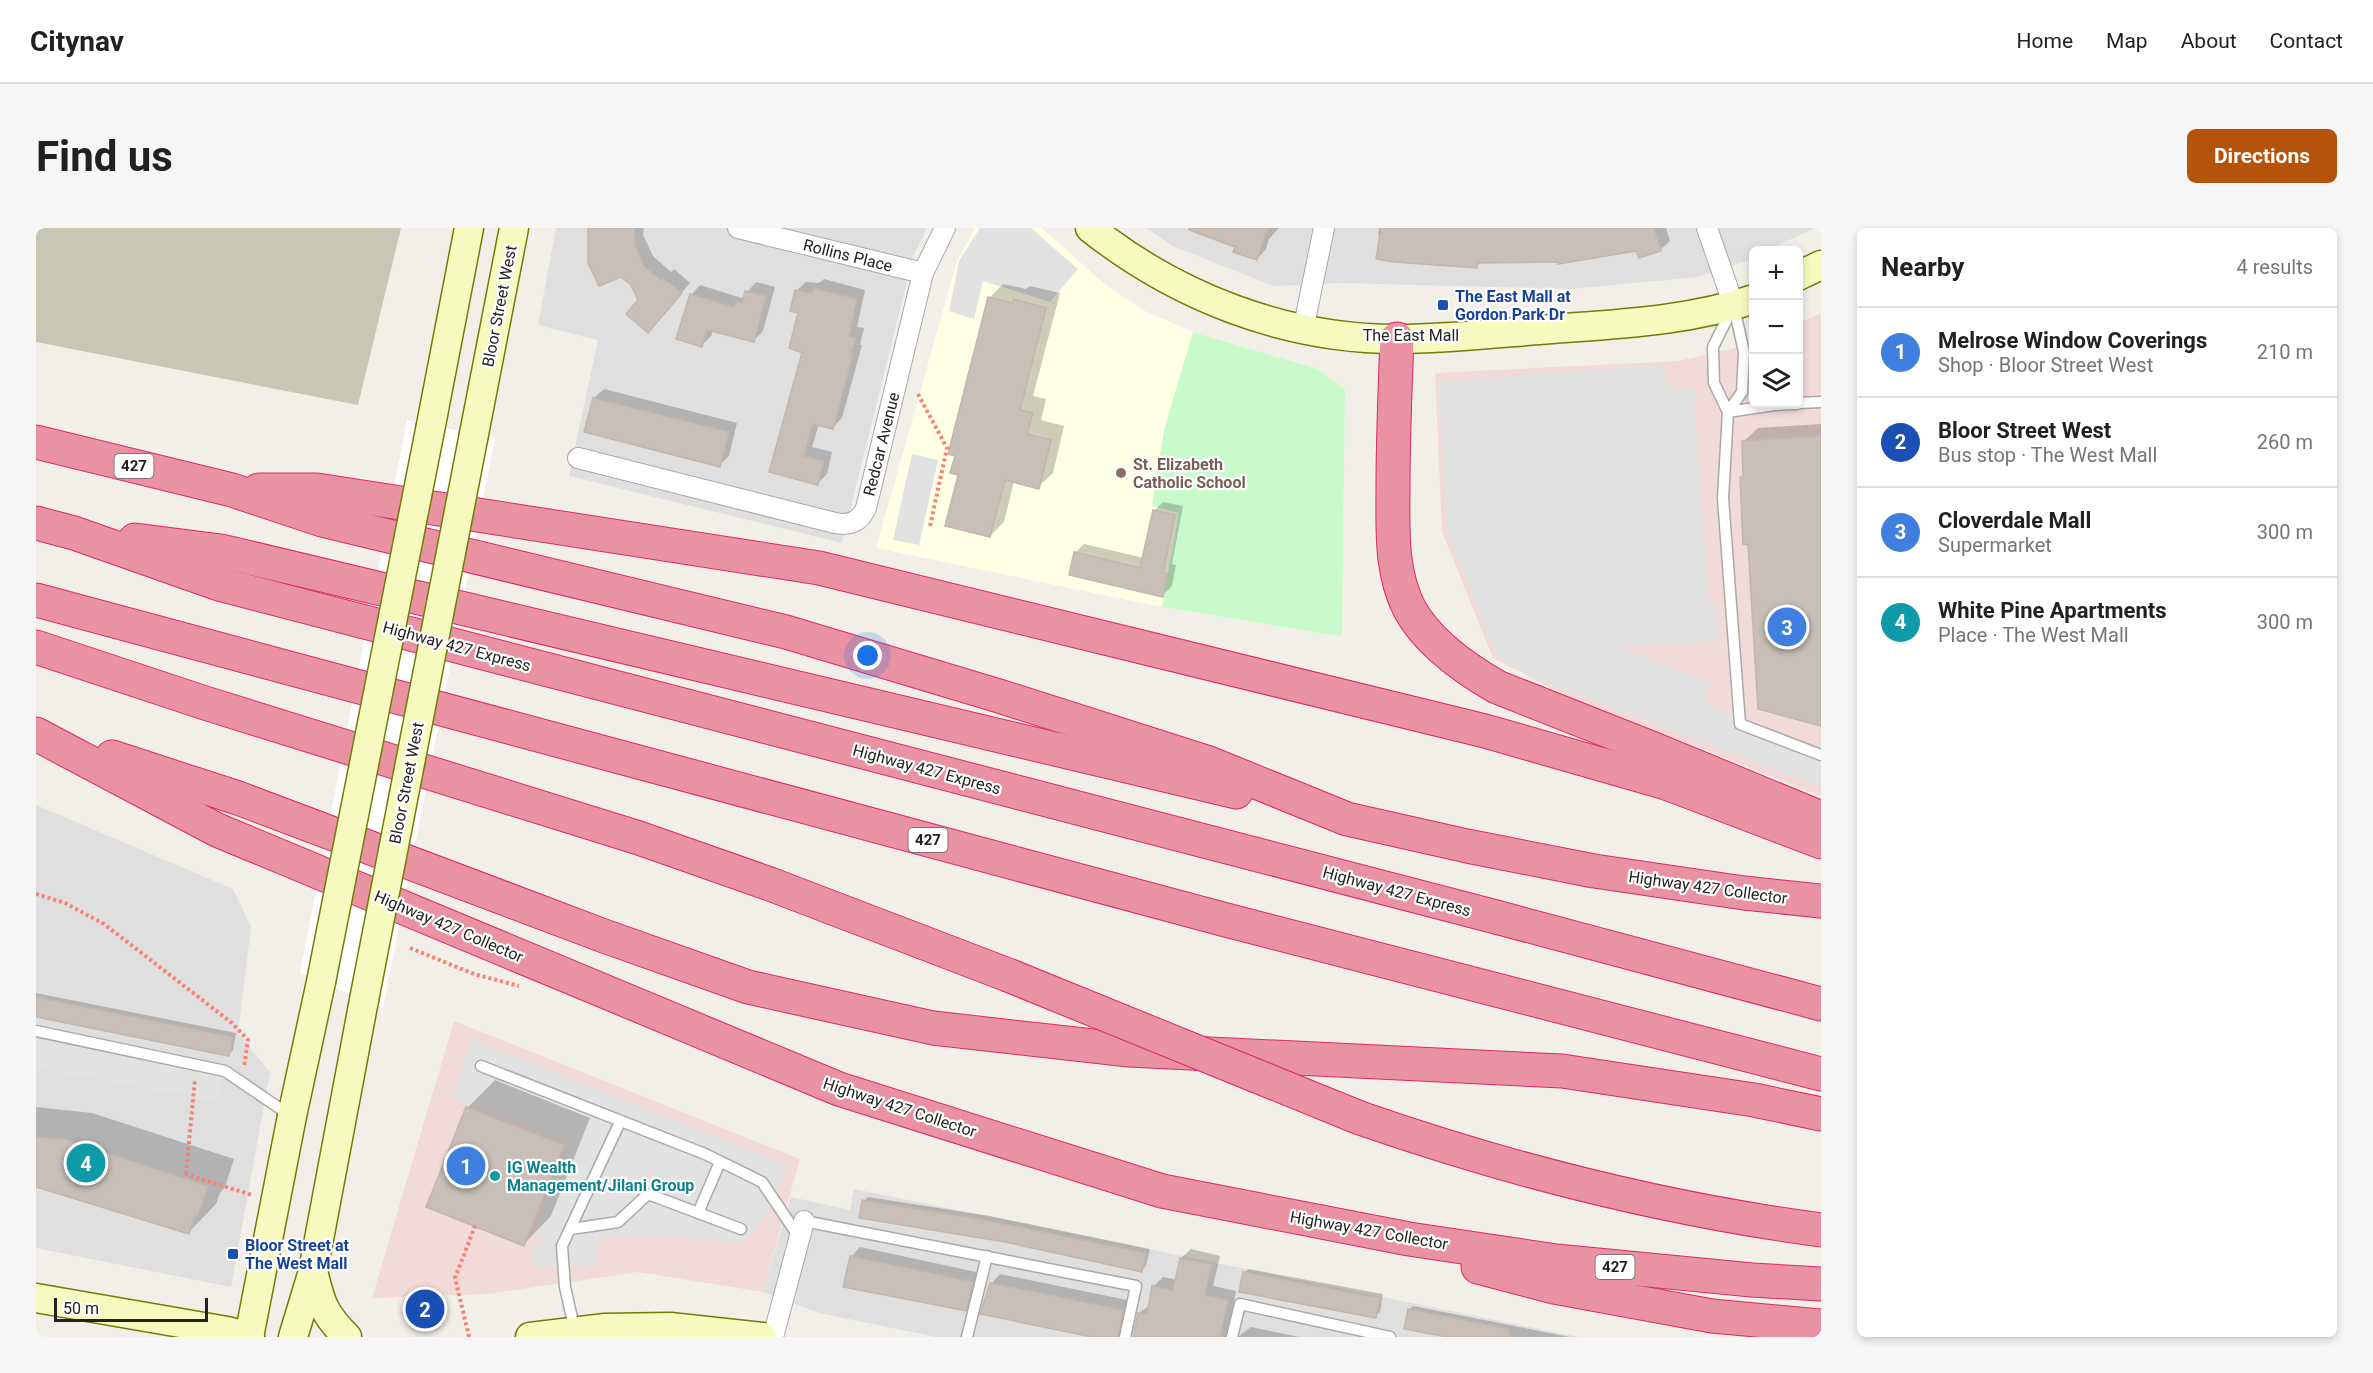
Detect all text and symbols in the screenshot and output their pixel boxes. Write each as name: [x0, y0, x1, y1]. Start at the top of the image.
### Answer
text: Citynav: [30, 25, 124, 58]
text: Home: [2017, 29, 2073, 53]
text: Map: [2106, 29, 2148, 53]
text: About: [2181, 29, 2237, 53]
text: Contact: [2270, 29, 2343, 53]
button: Directions: [2187, 129, 2337, 183]
text: Find us: [36, 132, 173, 181]
street label: Rollins Place: [801, 235, 894, 276]
street label: Bloor Street West: [478, 244, 521, 369]
map controls: [1749, 246, 1803, 408]
button: +: [1749, 246, 1803, 300]
text: Nearby: [1881, 252, 1964, 282]
text: 4 results: [2237, 255, 2313, 279]
place label: The East Mall at Gordon Park Dr: [1455, 287, 1571, 324]
marker: The East Mall at Gordon Park Dr: [1436, 298, 1450, 312]
button: −: [1749, 300, 1803, 354]
street label: The East Mall: [1363, 326, 1459, 345]
text: Melrose Window Coverings: [1938, 328, 2207, 353]
text: 1: [1895, 340, 1906, 364]
text: 210 m: [2257, 340, 2313, 364]
text: Shop · Bloor Street West: [1938, 353, 2153, 377]
button: layers: [1749, 354, 1803, 408]
street label: Redcar Avenue: [859, 390, 904, 498]
text: Bloor Street West: [1938, 418, 2111, 443]
text: 2: [1895, 430, 1906, 454]
text: 260 m: [2257, 430, 2313, 454]
text: Bus stop · The West Mall: [1938, 443, 2157, 467]
road number: 427: [114, 454, 154, 478]
place label: St. Elizabeth Catholic School: [1133, 455, 1246, 492]
marker: St. Elizabeth Catholic School: [1114, 466, 1128, 480]
text: Cloverdale Mall: [1938, 508, 2091, 533]
text: 3: [1895, 520, 1906, 544]
text: 300 m: [2257, 520, 2313, 544]
text: Supermarket: [1938, 533, 2052, 557]
text: White Pine Apartments: [1938, 598, 2167, 623]
pin: 3: [1768, 604, 1806, 650]
text: 4: [1895, 610, 1906, 634]
text: 300 m: [2257, 610, 2313, 634]
street label: Highway 427 Express: [381, 618, 533, 675]
text: Place · The West Mall: [1938, 623, 2129, 647]
your location: [853, 641, 882, 670]
street label: Bloor Street West: [385, 721, 428, 846]
street label: Highway 427 Express: [851, 741, 1003, 798]
road number: 427: [908, 828, 948, 852]
street label: Highway 427 Express: [1321, 863, 1473, 920]
street label: Highway 427 Collector: [1627, 867, 1789, 908]
street label: Highway 427 Collector: [371, 886, 527, 967]
street label: Highway 427 Collector: [821, 1074, 979, 1141]
pin: 4: [67, 1140, 106, 1186]
pin: 1: [446, 1144, 486, 1188]
place label: IG Wealth Management/Jilani Group: [507, 1158, 694, 1195]
marker: IG Wealth Management/Jilani Group: [488, 1169, 502, 1183]
street label: Highway 427 Collector: [1288, 1207, 1450, 1254]
place label: Bloor Street at The West Mall: [245, 1236, 350, 1273]
marker: Bloor Street at The West Mall: [226, 1247, 240, 1261]
road number: 427: [1596, 1255, 1634, 1279]
pin: 2: [406, 1286, 444, 1332]
scale bar: [54, 1295, 208, 1322]
text: 50 m: [63, 1299, 99, 1318]

